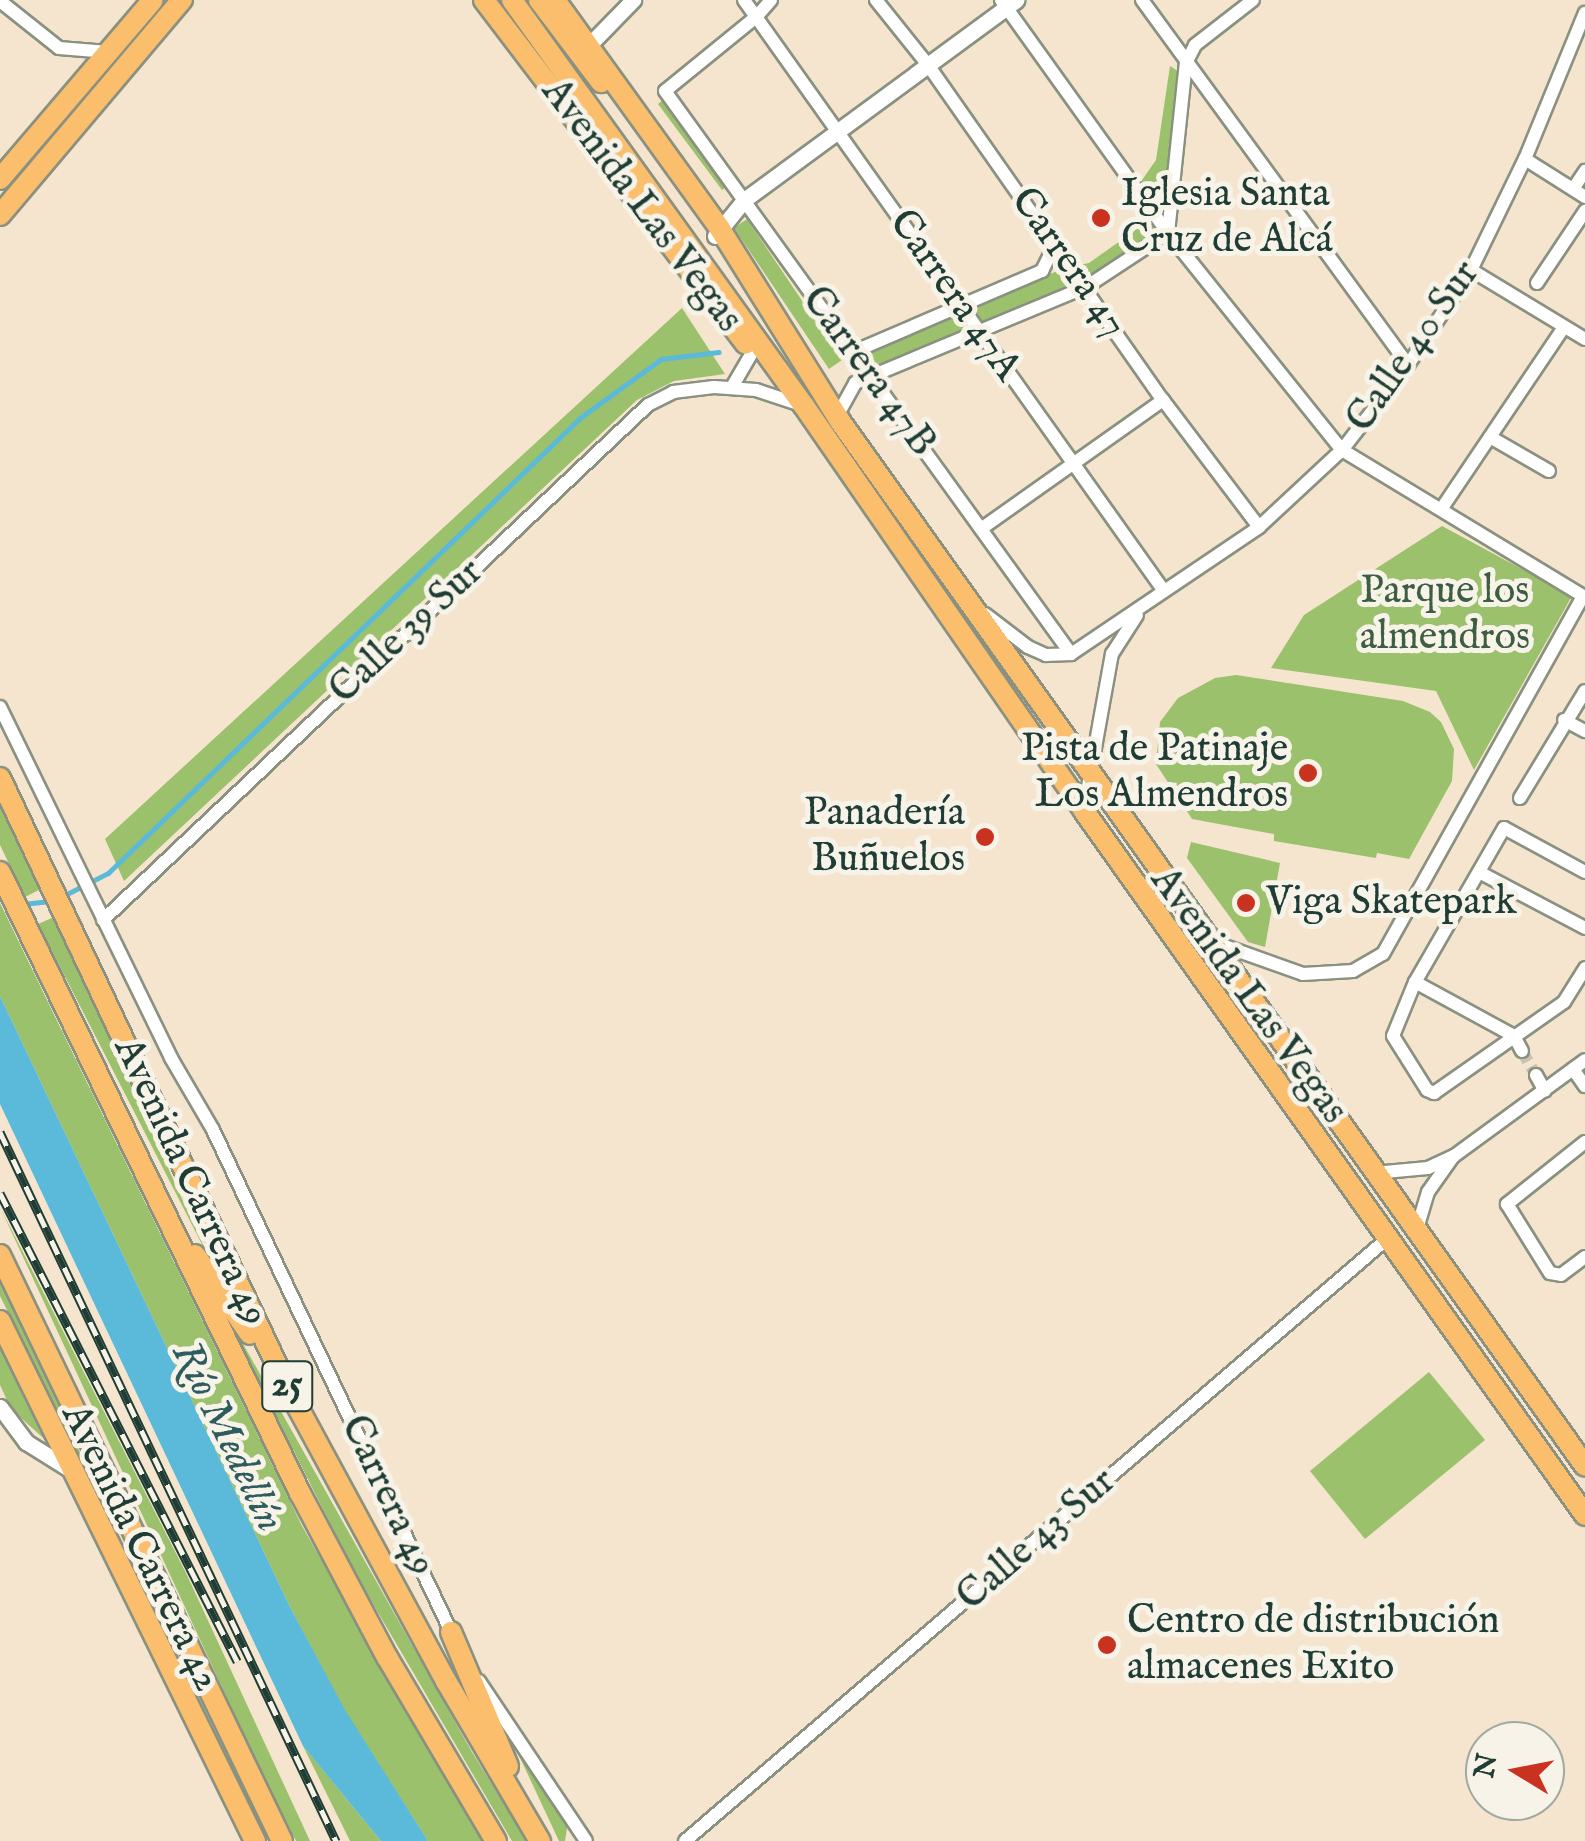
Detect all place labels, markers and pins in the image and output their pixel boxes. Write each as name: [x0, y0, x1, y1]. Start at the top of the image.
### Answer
place label: Iglesia Santa Cruz de Alcá: [1121, 171, 1333, 265]
marker: Iglesia Santa Cruz de Alcá: [1090, 207, 1112, 229]
place label: Pista de Patinaje Los Almendros: [1021, 726, 1288, 820]
marker: Pista de Patinaje Los Almendros: [1297, 762, 1319, 784]
place label: Panadería Buñuelos: [804, 790, 965, 884]
marker: Panadería Buñuelos: [974, 826, 996, 848]
place label: Viga Skatepark: [1266, 879, 1517, 927]
marker: Viga Skatepark: [1235, 892, 1257, 914]
place label: Centro de distribución almacenes Exito: [1127, 1598, 1500, 1692]
marker: Centro de distribución almacenes Exito: [1096, 1634, 1118, 1656]

